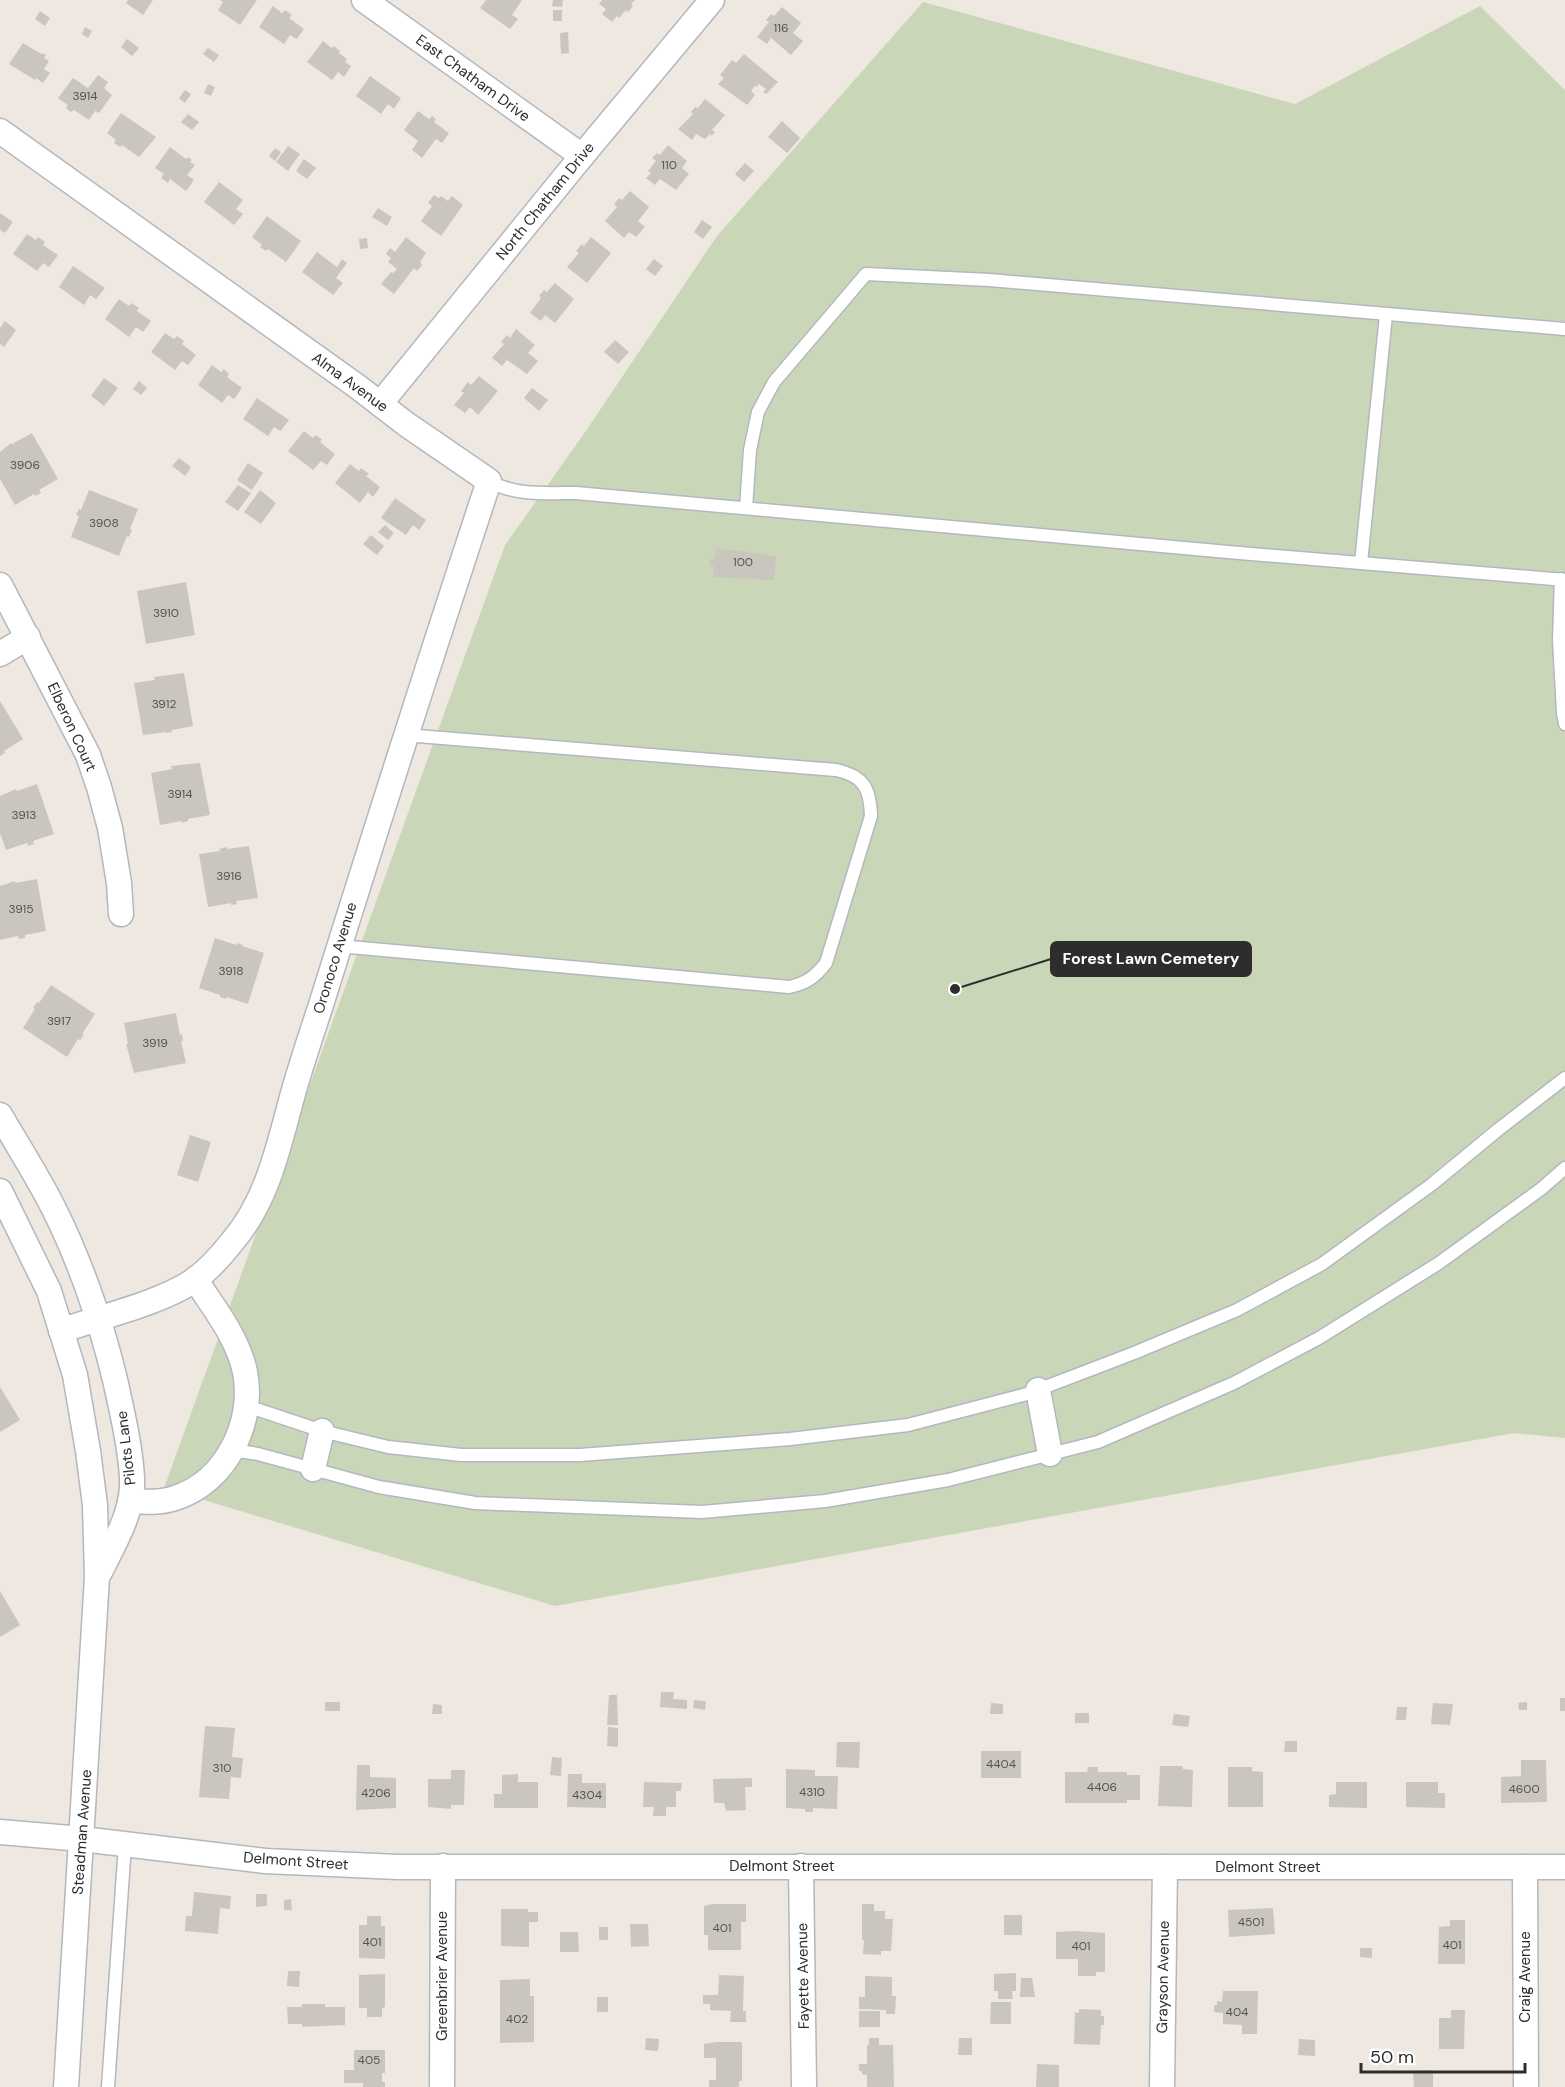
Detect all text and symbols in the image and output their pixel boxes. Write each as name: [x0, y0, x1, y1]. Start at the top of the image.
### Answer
house number: 116: [773, 20, 789, 36]
street label: East Chatham Drive: [412, 30, 534, 126]
house number: 3914: [72, 88, 98, 104]
street label: North Chatham Drive: [491, 138, 599, 264]
house number: 110: [661, 157, 677, 173]
street label: Alma Avenue: [308, 348, 392, 416]
house number: 3906: [10, 457, 40, 473]
house number: 3908: [89, 515, 119, 531]
house number: 100: [733, 554, 753, 570]
house number: 3910: [153, 605, 179, 621]
street label: Elberon Court: [43, 679, 101, 775]
house number: 3912: [152, 696, 176, 712]
house number: 3914: [167, 786, 193, 802]
house number: 3913: [12, 807, 36, 823]
house number: 3916: [216, 868, 242, 884]
street label: Oronoco Avenue: [309, 900, 361, 1016]
house number: 3915: [8, 901, 34, 917]
callout: Forest Lawn Cemetery: [1051, 942, 1251, 976]
text: Forest Lawn Cemetery: [1063, 948, 1240, 969]
house number: 3918: [218, 963, 244, 979]
house number: 3917: [47, 1013, 71, 1029]
house number: 3919: [142, 1035, 168, 1051]
street label: Pilots Lane: [112, 1410, 140, 1486]
house number: 4404: [986, 1756, 1016, 1772]
house number: 310: [213, 1760, 231, 1776]
street label: Steadman Avenue: [68, 1769, 96, 1895]
house number: 4406: [1087, 1779, 1117, 1795]
house number: 4600: [1508, 1781, 1540, 1797]
house number: 4310: [799, 1784, 825, 1800]
house number: 4206: [361, 1785, 391, 1801]
house number: 4304: [572, 1787, 602, 1803]
street label: Delmont Street: [243, 1847, 349, 1875]
street label: Delmont Street: [729, 1856, 835, 1876]
street label: Delmont Street: [1215, 1857, 1321, 1877]
street label: Greenbrier Avenue: [432, 1911, 452, 2041]
house number: 4501: [1238, 1914, 1264, 1930]
house number: 401: [712, 1920, 732, 1936]
street label: Grayson Avenue: [1152, 1920, 1174, 2034]
street label: Fayette Avenue: [792, 1923, 814, 2029]
street label: Craig Avenue: [1515, 1931, 1535, 2023]
house number: 401: [362, 1934, 382, 1950]
house number: 401: [1442, 1937, 1462, 1953]
house number: 401: [1071, 1938, 1091, 1954]
house number: 404: [1226, 2004, 1248, 2020]
house number: 402: [506, 2011, 528, 2027]
scale bar: [1361, 2036, 1524, 2074]
text: 50 m: [1370, 2045, 1414, 2069]
house number: 405: [358, 2052, 380, 2068]

